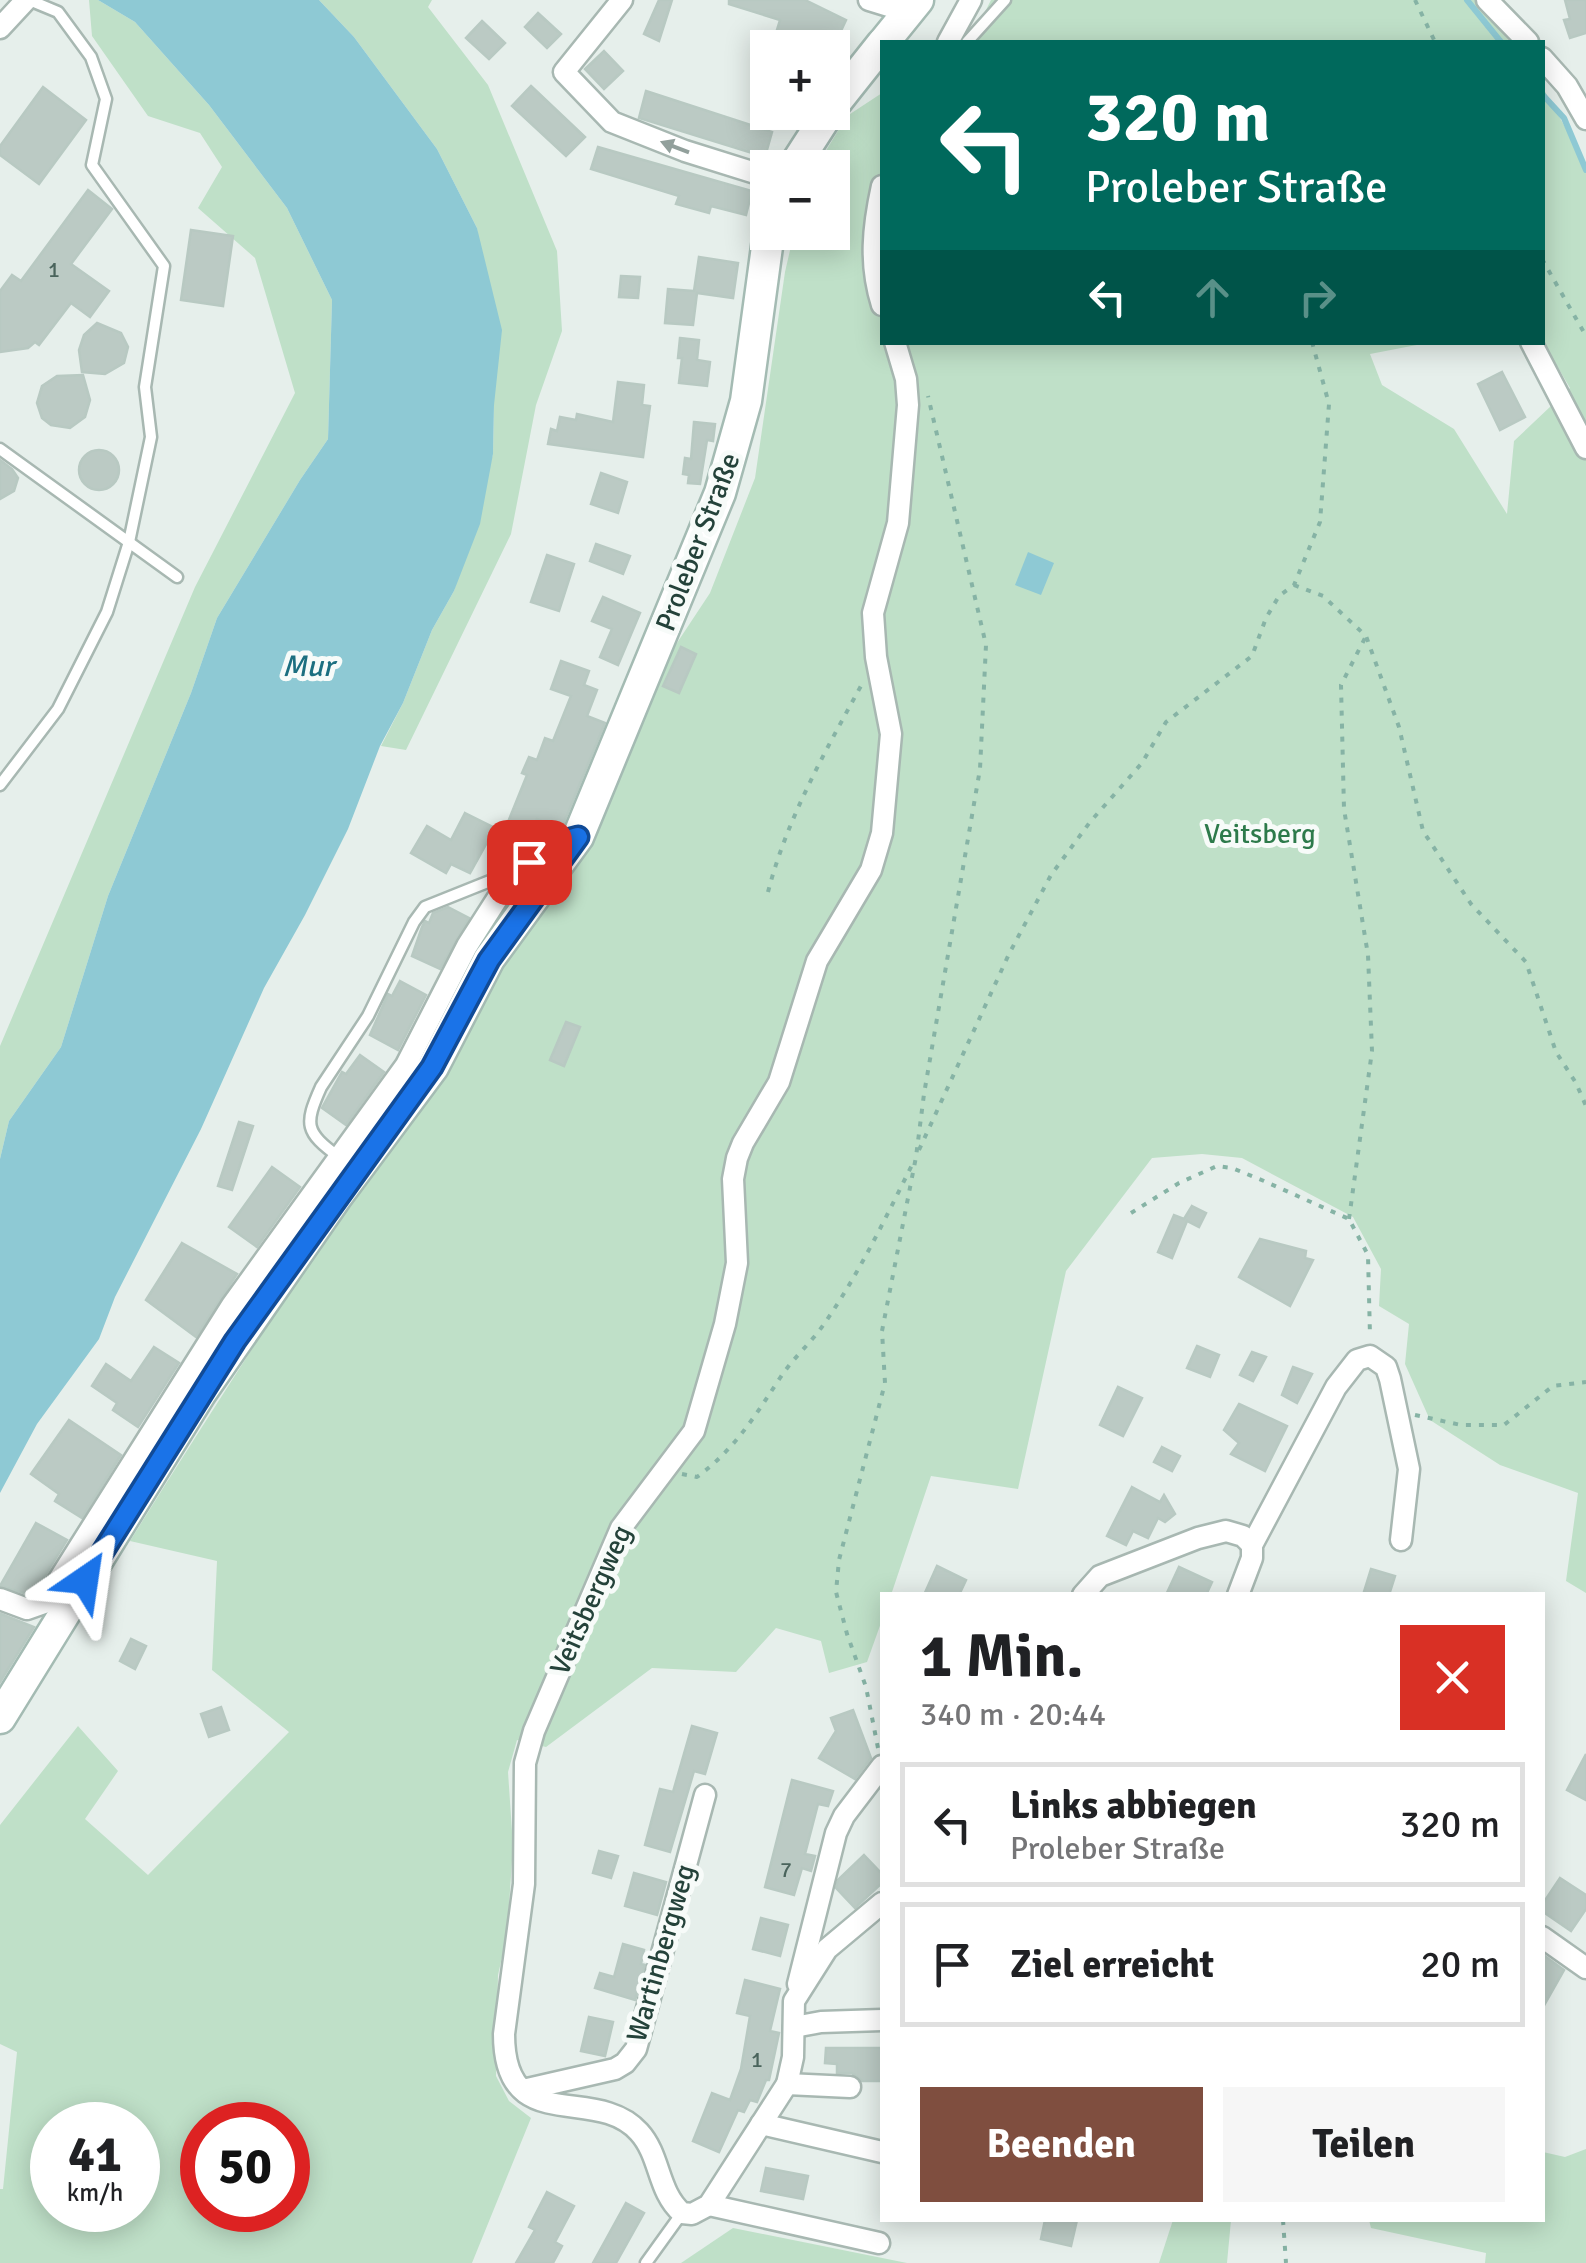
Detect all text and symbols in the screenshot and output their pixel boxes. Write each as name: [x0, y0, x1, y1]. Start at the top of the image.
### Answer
map controls: [750, 30, 850, 250]
button: +: [750, 30, 850, 130]
text: 320 m: [1085, 74, 1270, 160]
icon: left: [920, 80, 1050, 210]
one-way arrow: [659, 139, 689, 154]
button: −: [750, 150, 850, 250]
text: Proleber Straße: [1085, 160, 1387, 215]
house number: 1: [48, 256, 60, 283]
icon: left: [1080, 270, 1135, 325]
icon: ahead: [1185, 270, 1240, 325]
icon: right: [1290, 270, 1345, 325]
street label: Proleber Straße: [648, 448, 748, 636]
water label: Mur: [282, 648, 338, 685]
park label: Veitsberg: [1204, 817, 1316, 851]
pin: [487, 820, 572, 905]
icon: arrive: [502, 835, 557, 890]
street label: Veitsbergweg: [543, 1520, 639, 1680]
position arrow: [33, 1528, 137, 1632]
text: 1 Min.: [920, 1620, 1084, 1694]
button: close: [1400, 1625, 1505, 1730]
text: 340 m · 20:44: [920, 1695, 1106, 1734]
text: Links abbiegen: [1010, 1782, 1257, 1829]
icon: left: [925, 1797, 980, 1852]
text: 320 m: [1400, 1801, 1500, 1848]
text: Proleber Straße: [1010, 1829, 1225, 1868]
house number: 7: [780, 1856, 792, 1883]
street label: Wartinbergweg: [619, 1860, 703, 2046]
icon: arrive: [925, 1937, 980, 1992]
text: Ziel erreicht: [1010, 1941, 1214, 1988]
text: 20 m: [1420, 1941, 1500, 1988]
house number: 1: [751, 2046, 763, 2073]
button: Beenden: [920, 2087, 1203, 2202]
button: Teilen: [1223, 2087, 1505, 2202]
speed limit sign: 50: [180, 2102, 310, 2232]
text: 41: [68, 2124, 122, 2186]
text: km/h: [67, 2177, 123, 2208]

